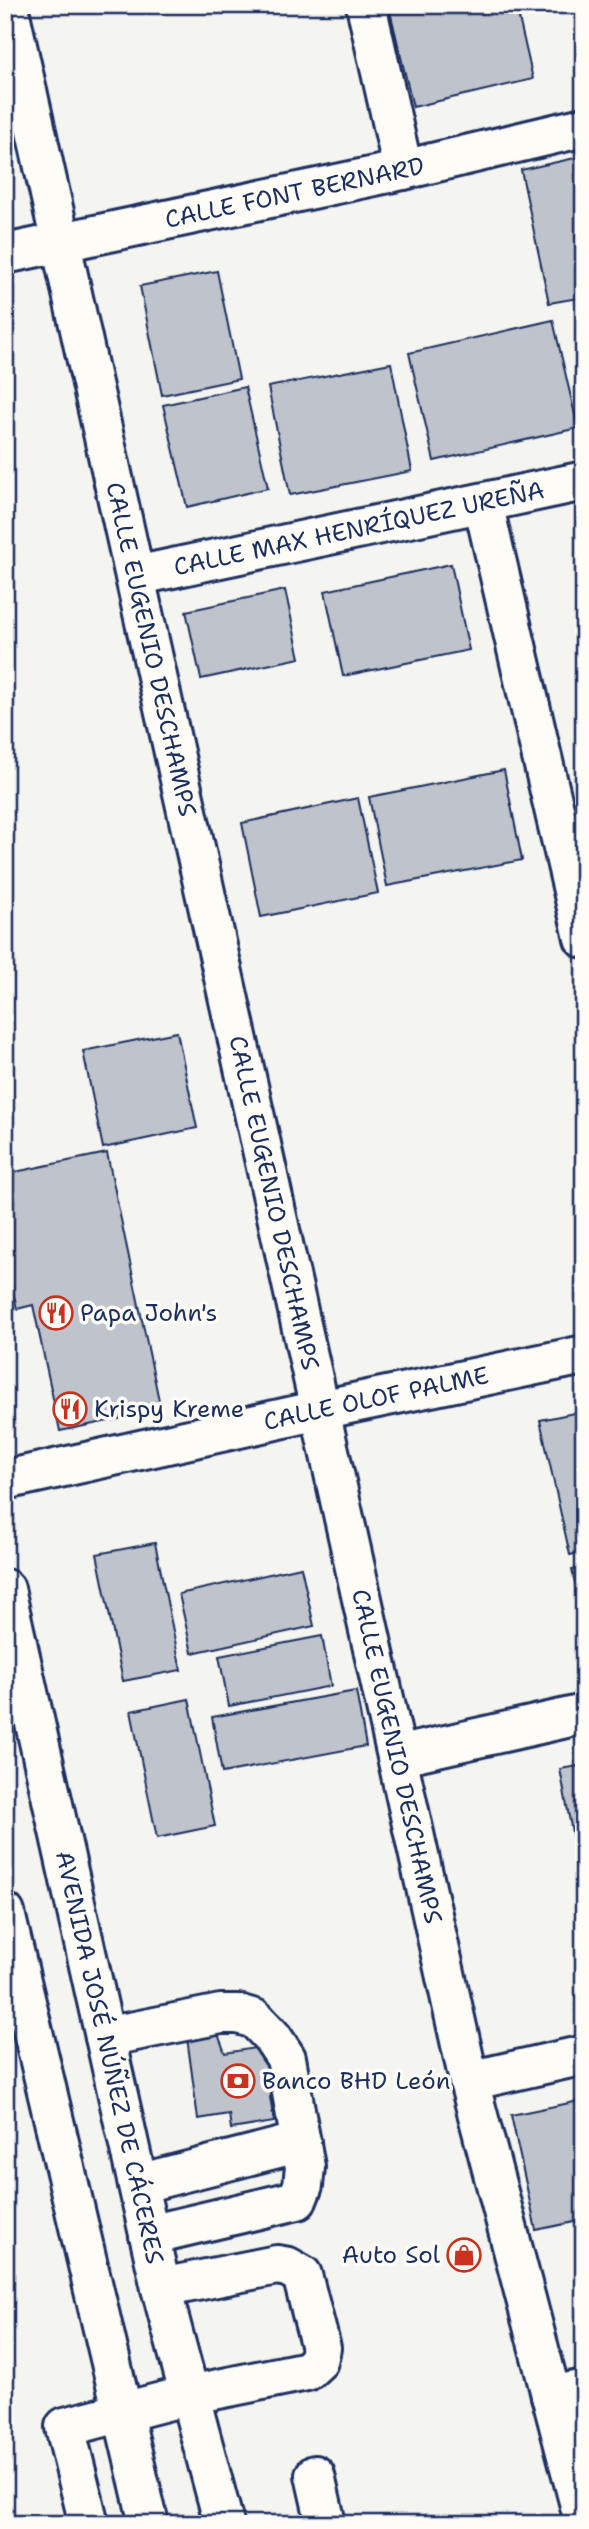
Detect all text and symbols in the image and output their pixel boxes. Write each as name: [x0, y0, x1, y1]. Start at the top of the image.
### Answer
street label: CALLE FONT BERNARD: [162, 149, 427, 236]
street label: CALLE MAX HENRÍQUEZ UREÑA: [171, 474, 547, 583]
street label: CALLE EUGENIO DESCHAMPS: [98, 479, 204, 820]
street label: CALLE EUGENIO DESCHAMPS: [221, 1033, 327, 1373]
restaurant icon: Papa John's: [37, 1294, 75, 1332]
place label: Papa John's: [80, 1297, 217, 1329]
street label: CALLE OLOF PALME: [261, 1359, 492, 1438]
restaurant icon: Krispy Kreme: [51, 1390, 89, 1428]
place label: Krispy Kreme: [94, 1393, 244, 1425]
street label: CALLE EUGENIO DESCHAMPS: [344, 1586, 450, 1927]
street label: AVENIDA JOSÉ NÚÑEZ DE CÁCERES: [48, 1848, 171, 2267]
bank icon: Banco BHD León: [219, 2062, 257, 2100]
place label: Banco BHD León: [262, 2065, 450, 2097]
shop icon: Auto Sol: [445, 2236, 483, 2274]
place label: Auto Sol: [342, 2239, 441, 2271]

